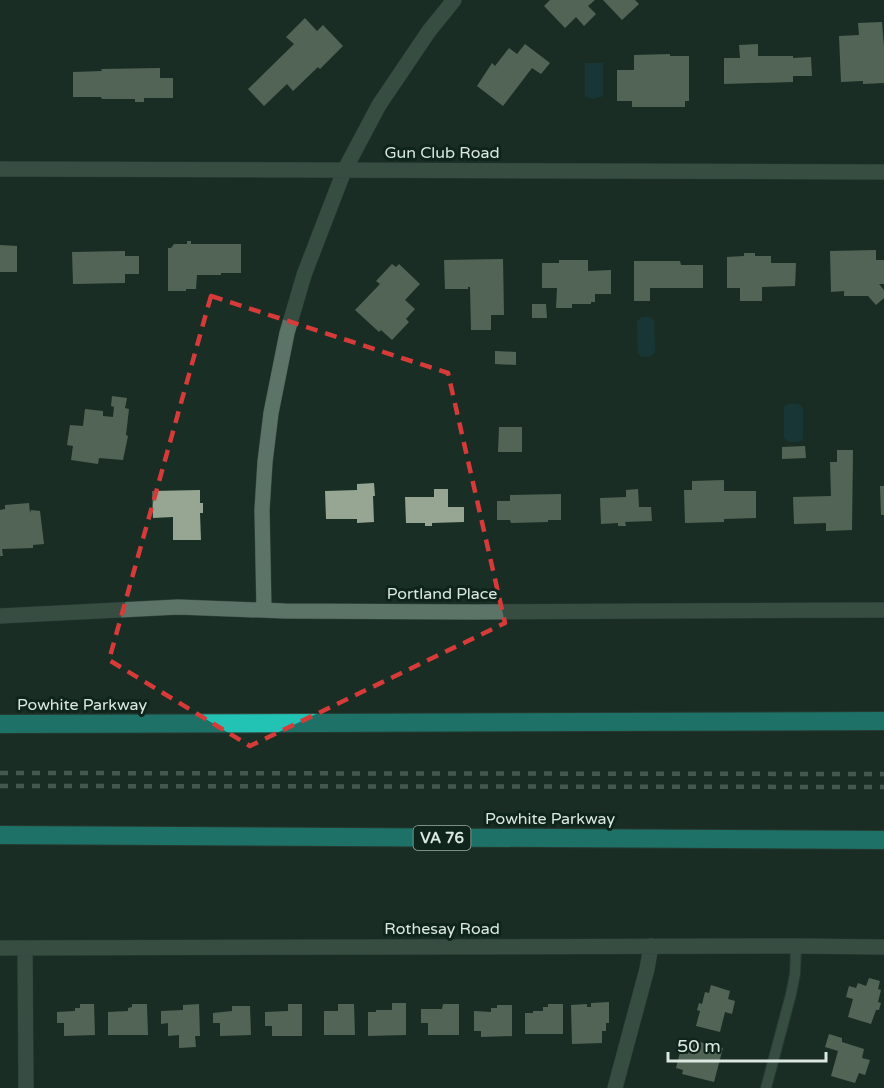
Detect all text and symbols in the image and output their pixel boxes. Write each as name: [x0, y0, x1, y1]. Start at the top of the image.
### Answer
street label: Gun Club Road: [384, 143, 500, 163]
street label: Portland Place: [387, 584, 497, 604]
street label: Powhite Parkway: [17, 695, 147, 715]
street label: Powhite Parkway: [485, 809, 615, 829]
road number: VA 76: [414, 826, 470, 850]
street label: Rothesay Road: [384, 919, 500, 939]
scale bar: [668, 1025, 826, 1063]
text: 50 m: [677, 1035, 721, 1057]

